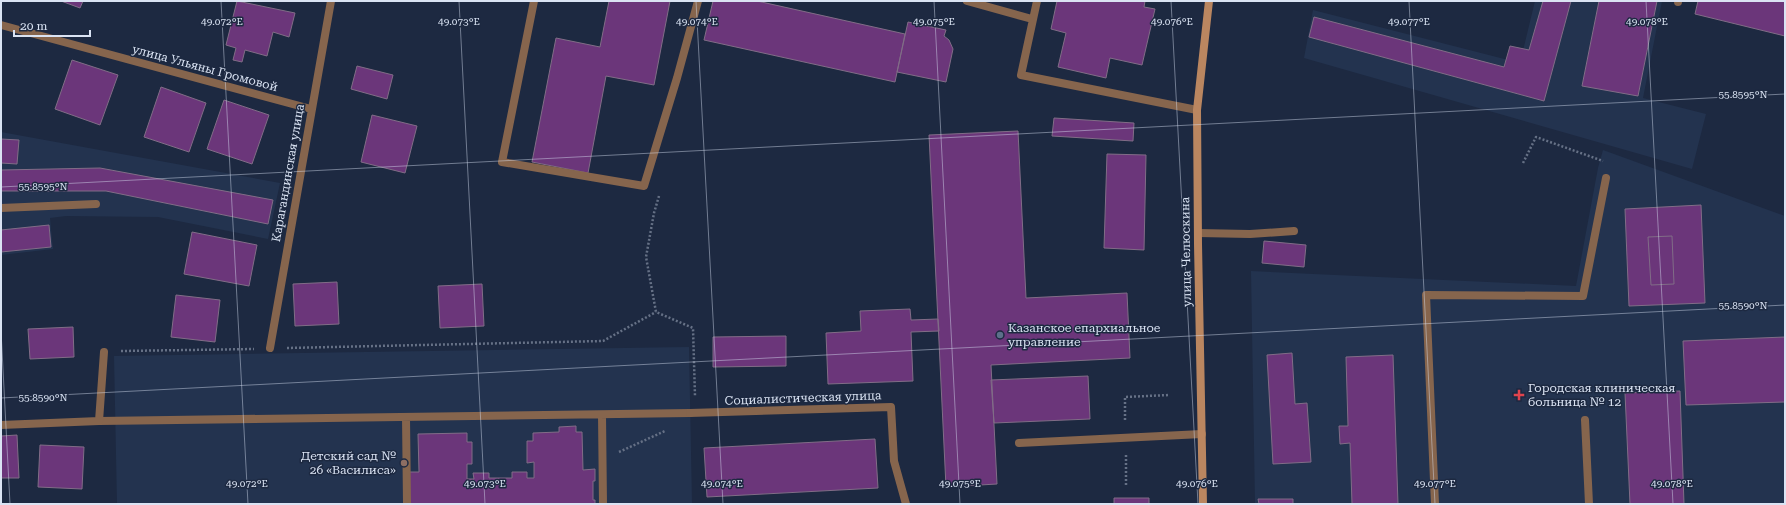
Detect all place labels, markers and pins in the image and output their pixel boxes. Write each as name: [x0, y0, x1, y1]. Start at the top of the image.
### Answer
place label: Казанское епархиальное управление: [1008, 321, 1161, 349]
marker: Казанское епархиальное управление: [995, 330, 1005, 340]
place label: Городская клиническая больница № 12: [1528, 381, 1675, 409]
marker: Городская клиническая больница № 12: [1513, 389, 1525, 401]
place label: Детский сад № 26 «Василиса»: [301, 449, 396, 477]
marker: Детский сад № 26 «Василиса»: [399, 458, 409, 468]

